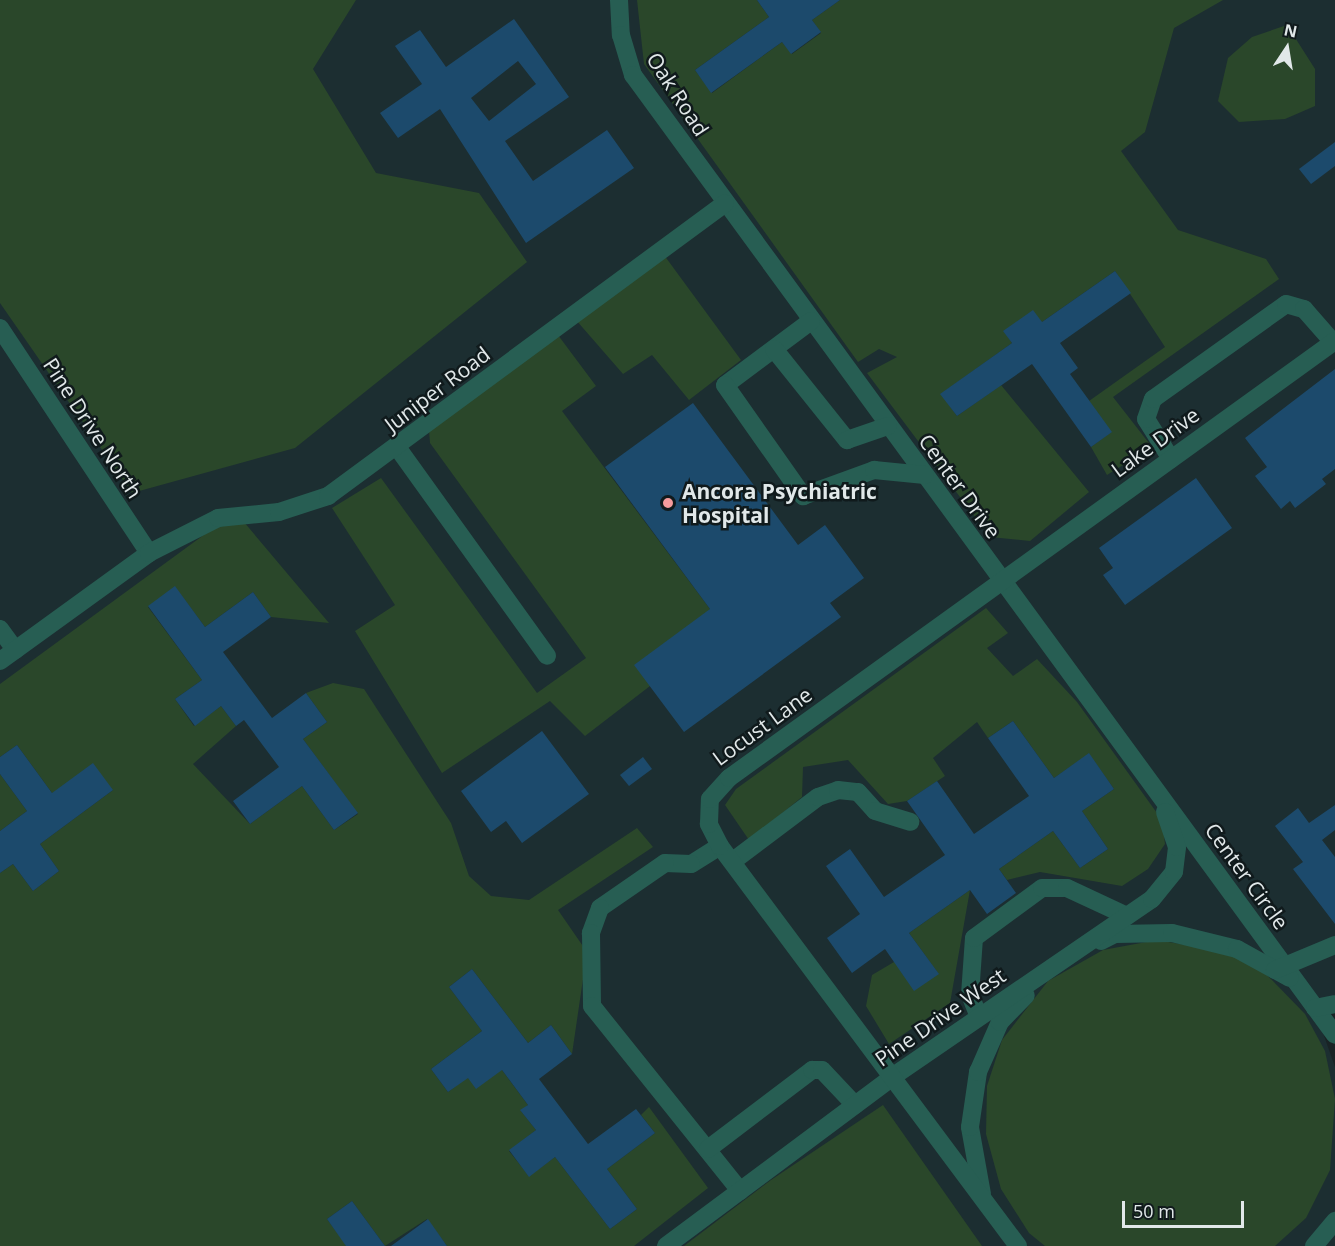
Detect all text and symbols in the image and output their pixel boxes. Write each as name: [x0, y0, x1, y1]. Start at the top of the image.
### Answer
north arrow: [1257, 18, 1317, 78]
text: N: [1282, 18, 1299, 43]
street label: Oak Road: [642, 47, 714, 141]
street label: Juniper Road: [379, 341, 495, 437]
street label: Pine Drive North: [38, 353, 148, 503]
street label: Lake Drive: [1106, 402, 1204, 482]
street label: Center Drive: [914, 429, 1006, 543]
place label: Ancora Psychiatric Hospital: [682, 478, 877, 528]
marker: Ancora Psychiatric Hospital: [659, 494, 677, 512]
street label: Locust Lane: [707, 681, 817, 771]
street label: Center Circle: [1200, 818, 1294, 934]
street label: Pine Drive West: [870, 963, 1010, 1071]
scale bar: [1125, 1189, 1246, 1227]
text: 50 m: [1133, 1199, 1175, 1223]

